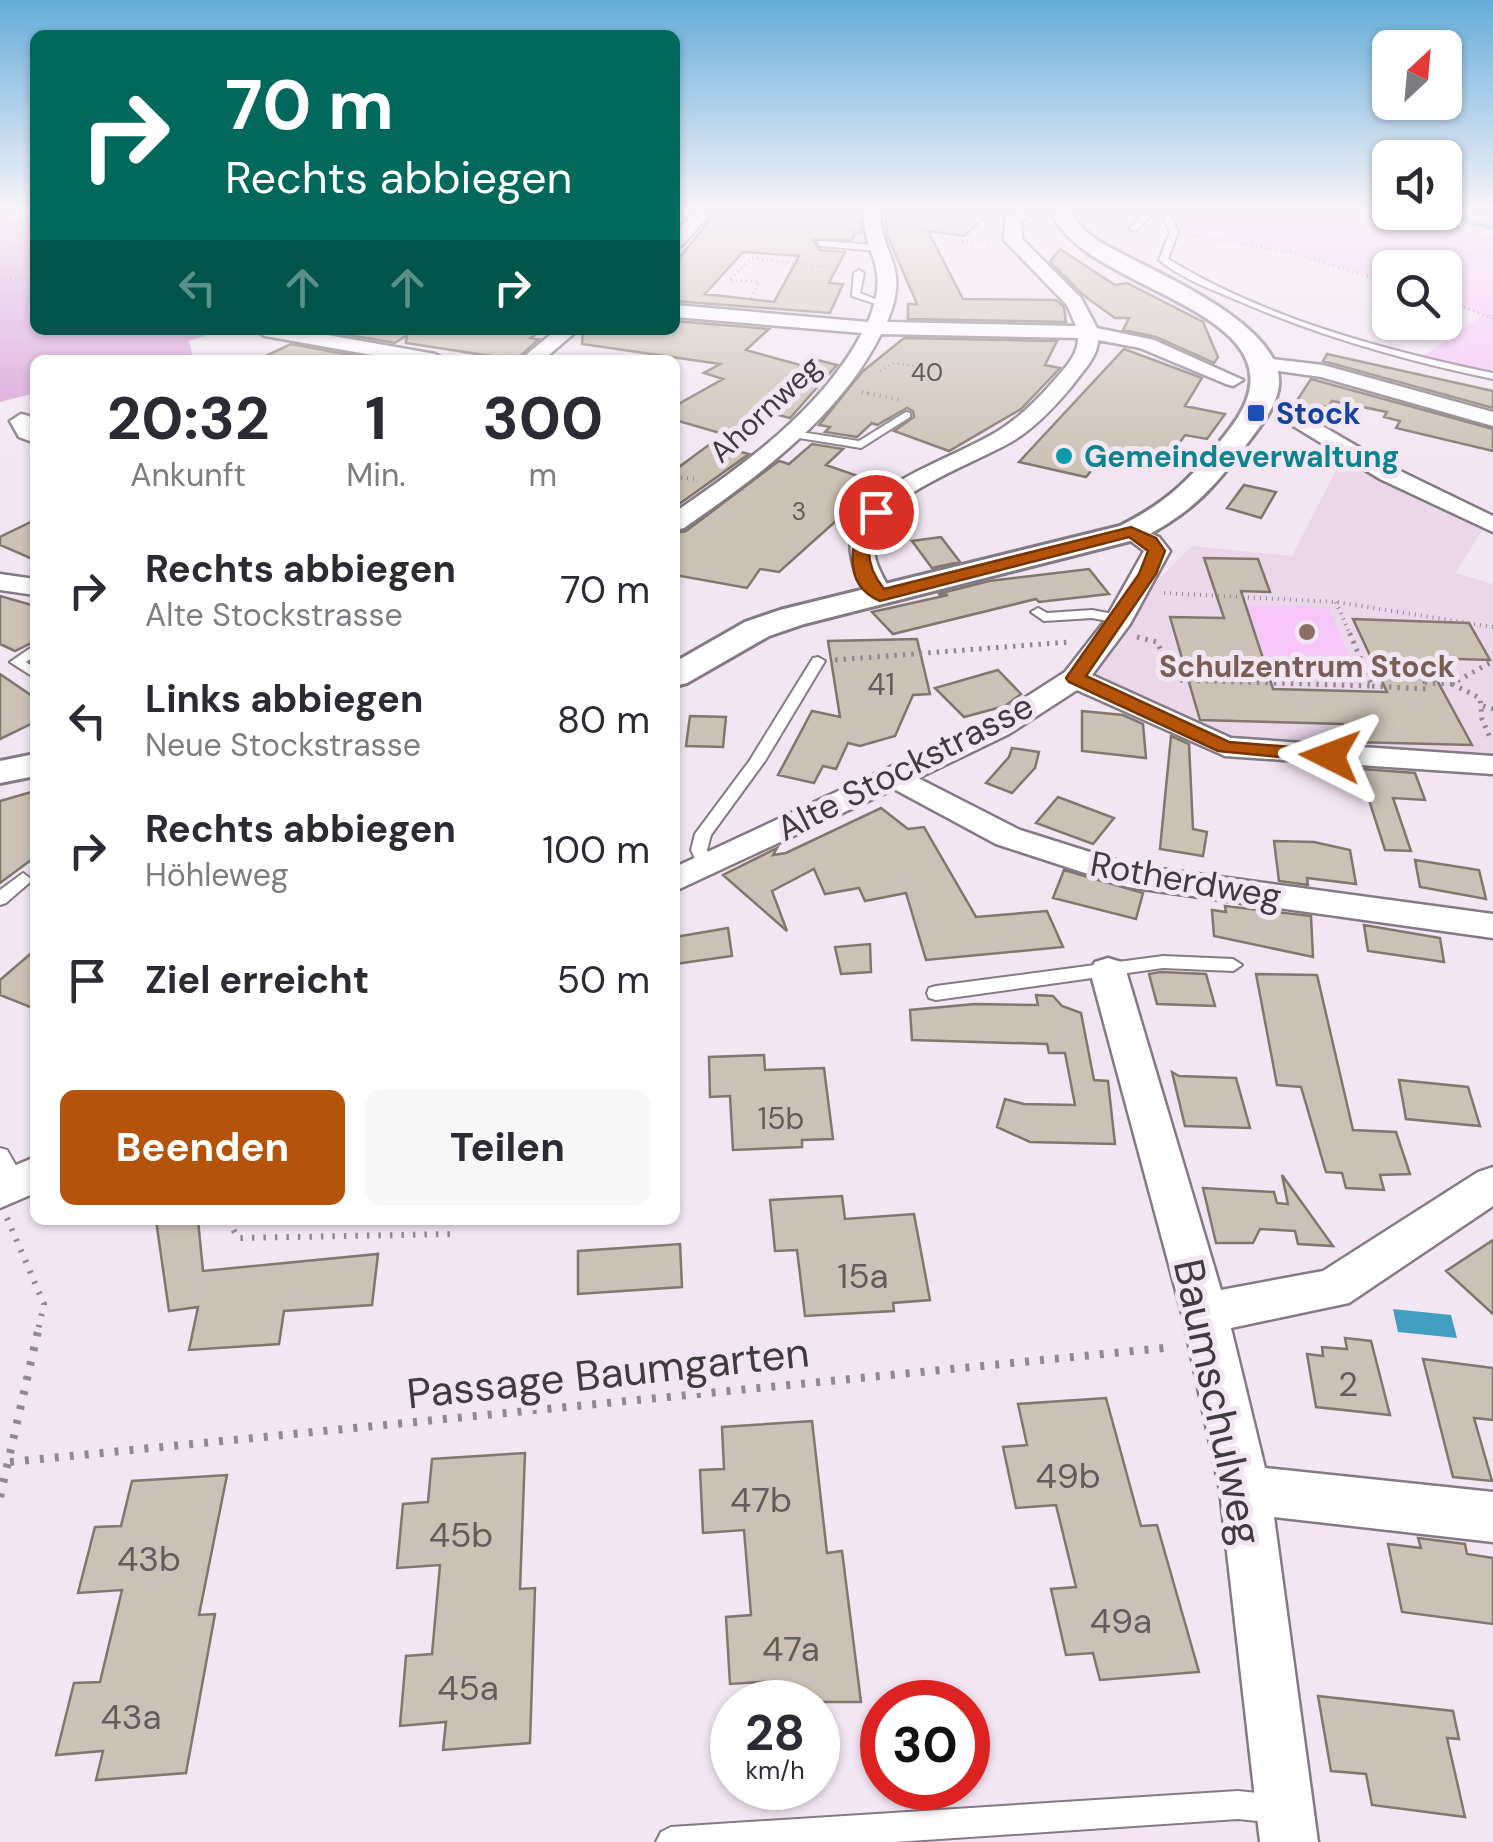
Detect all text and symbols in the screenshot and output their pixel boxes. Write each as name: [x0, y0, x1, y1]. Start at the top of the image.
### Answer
north arrow: [1372, 30, 1462, 120]
map controls: [1372, 30, 1462, 340]
text: 70 m: [225, 60, 394, 151]
icon: right: [60, 70, 190, 200]
button: sound: [1372, 140, 1462, 230]
text: Rechts abbiegen: [225, 148, 572, 207]
button: search: [1372, 250, 1462, 340]
icon: left: [170, 260, 225, 315]
icon: ahead: [275, 260, 330, 315]
icon: ahead: [380, 260, 435, 315]
icon: right: [485, 260, 540, 315]
street label: Ahornweg: [701, 347, 829, 471]
house number: 40: [911, 356, 943, 389]
text: 20:32: [107, 379, 270, 458]
text: 1: [365, 379, 387, 458]
text: 300: [482, 379, 603, 458]
place label: Stock: [1276, 394, 1361, 433]
marker: Stock: [1245, 402, 1267, 424]
place label: Gemeindeverwaltung: [1084, 437, 1399, 476]
marker: Gemeindeverwaltung: [1053, 445, 1075, 467]
text: Ankunft: [130, 454, 246, 496]
text: Min.: [346, 454, 406, 496]
text: m: [529, 454, 557, 496]
pin: [834, 470, 919, 555]
icon: arrive: [849, 485, 904, 540]
house number: 3: [792, 495, 806, 528]
text: Rechts abbiegen: [145, 544, 456, 594]
icon: right: [60, 563, 115, 618]
text: 70 m: [560, 565, 650, 615]
text: Alte Stockstrasse: [145, 594, 403, 636]
marker: Schulzentrum Stock: [1296, 621, 1318, 643]
place label: Schulzentrum Stock: [1159, 647, 1455, 686]
house number: 41: [867, 665, 895, 704]
text: Links abbiegen: [145, 674, 423, 724]
street label: Alte Stockstrasse: [769, 683, 1041, 851]
icon: left: [60, 693, 115, 748]
text: 80 m: [557, 695, 650, 745]
position arrow: [1278, 704, 1382, 808]
text: Neue Stockstrasse: [145, 724, 421, 766]
text: Rechts abbiegen: [145, 804, 456, 854]
icon: right: [60, 823, 115, 878]
text: 100 m: [542, 825, 650, 875]
street label: Rotherdweg: [1087, 841, 1285, 919]
text: Höhleweg: [145, 854, 289, 896]
icon: arrive: [60, 953, 115, 1008]
text: Ziel erreicht: [145, 955, 369, 1005]
text: 50 m: [557, 955, 650, 1005]
button: Beenden: [60, 1090, 345, 1205]
button: Teilen: [365, 1090, 650, 1205]
house number: 15b: [758, 1099, 804, 1138]
house number: 15a: [837, 1253, 889, 1299]
street label: Baumschulweg: [1161, 1254, 1275, 1550]
street label: Passage Baumgarten: [404, 1325, 812, 1421]
house number: 2: [1338, 1361, 1358, 1407]
house number: 49b: [1035, 1453, 1101, 1499]
house number: 47b: [730, 1477, 792, 1523]
house number: 45b: [429, 1512, 493, 1558]
house number: 43b: [117, 1536, 181, 1582]
house number: 49a: [1090, 1598, 1152, 1644]
house number: 47a: [762, 1626, 820, 1672]
house number: 45a: [437, 1665, 499, 1711]
speed limit sign: 30: [860, 1680, 990, 1810]
house number: 43a: [101, 1694, 161, 1740]
text: 28: [745, 1700, 805, 1766]
text: km/h: [745, 1754, 805, 1787]

